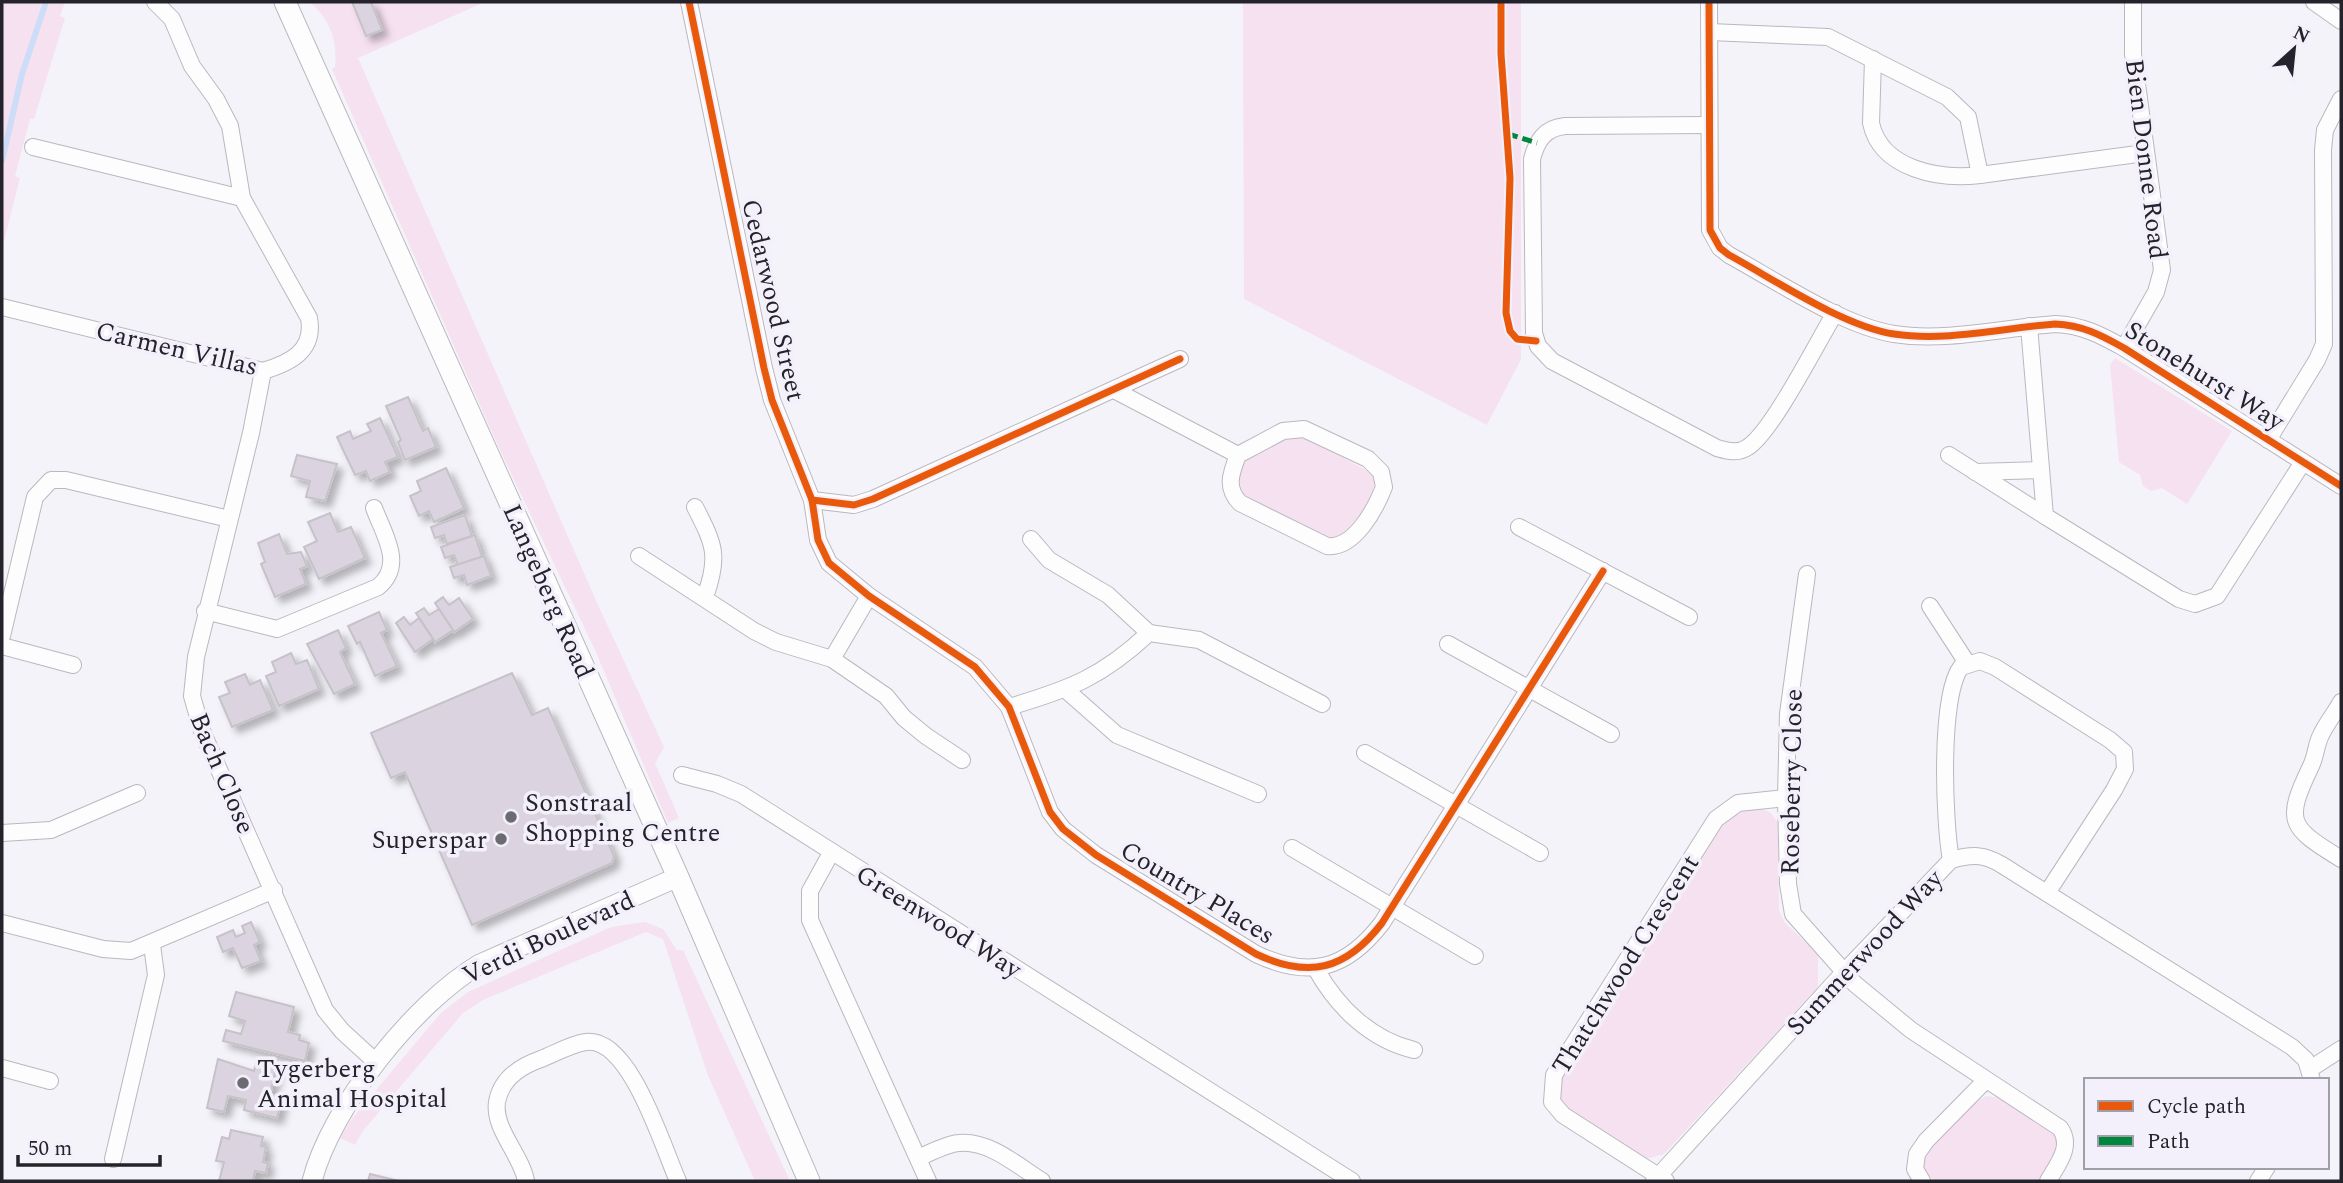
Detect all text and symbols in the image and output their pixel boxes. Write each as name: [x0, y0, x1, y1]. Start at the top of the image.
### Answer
north arrow: [2259, 14, 2329, 84]
text: N: [2288, 19, 2315, 52]
street label: Bien Donne Road: [2114, 57, 2178, 262]
street label: Cedarwood Street: [730, 195, 816, 405]
street label: Carmen Villas: [92, 311, 262, 387]
street label: Stonehurst Way: [2117, 311, 2293, 442]
street label: Langeberg Road: [492, 498, 605, 685]
street label: Roseberry Close: [1770, 689, 1814, 876]
street label: Bach Close: [179, 707, 266, 840]
place label: Sonstraal Shopping Centre: [525, 783, 720, 853]
marker: Sonstraal Shopping Centre: [503, 809, 519, 825]
place label: Superspar: [372, 820, 487, 860]
marker: Superspar: [493, 831, 509, 847]
street label: Country Places: [1112, 831, 1283, 955]
street label: Thatchwood Crescent: [1542, 847, 1710, 1082]
street label: Greenwood Way: [848, 855, 1031, 990]
street label: Summerwood Way: [1777, 859, 1954, 1045]
street label: Verdi Boulevard: [456, 880, 641, 995]
place label: Tygerberg Animal Hospital: [257, 1049, 447, 1119]
marker: Tygerberg Animal Hospital: [235, 1075, 251, 1091]
legend: [2084, 1078, 2329, 1169]
text: Cycle path: [2147, 1091, 2246, 1123]
scale bar: [18, 1124, 159, 1168]
text: Path: [2147, 1126, 2190, 1158]
text: 50 m: [28, 1133, 72, 1165]

